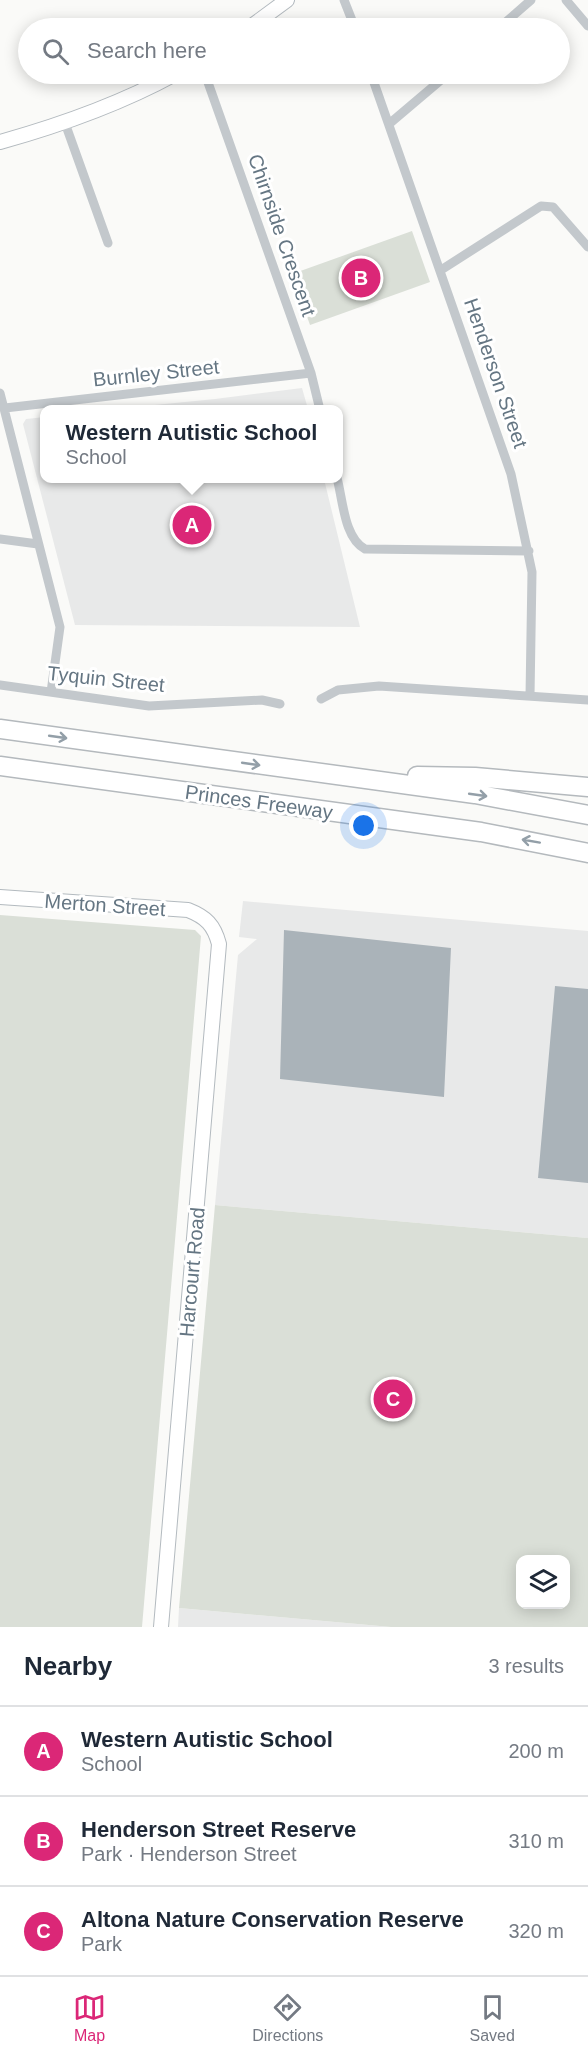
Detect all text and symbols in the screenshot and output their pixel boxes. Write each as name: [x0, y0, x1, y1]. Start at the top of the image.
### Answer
search box: [18, 18, 570, 84]
icon: search: [39, 35, 72, 68]
text: Search here: [87, 38, 207, 63]
street label: Chirnside Crescent: [244, 151, 320, 319]
pin: B: [342, 256, 380, 300]
street label: Henderson Street: [460, 295, 532, 451]
street label: Burnley Street: [92, 355, 221, 391]
popup: [40, 405, 343, 483]
text: Western Autistic School: [66, 420, 317, 445]
text: School: [66, 446, 127, 468]
pin: A: [172, 502, 212, 548]
street label: Tyquin Street: [46, 662, 166, 696]
one-way arrow: [48, 732, 67, 743]
one-way arrow: [241, 758, 261, 769]
street label: Princes Freeway: [184, 781, 334, 823]
one-way arrow: [468, 789, 487, 800]
your location: [349, 811, 378, 840]
one-way arrow: [521, 835, 541, 846]
street label: Merton Street: [44, 890, 167, 920]
street label: Harcourt Road: [175, 1206, 209, 1338]
pin: C: [374, 1376, 412, 1422]
map controls: [516, 1555, 570, 1609]
button: layers: [516, 1555, 570, 1609]
text: Nearby: [24, 1651, 112, 1681]
text: 3 results: [488, 1655, 564, 1677]
text: Western Autistic School: [81, 1727, 333, 1752]
text: A: [36, 1740, 51, 1762]
text: 200 m: [508, 1740, 564, 1762]
text: School: [81, 1753, 142, 1775]
text: Henderson Street Reserve: [81, 1817, 356, 1842]
text: B: [36, 1830, 51, 1852]
text: 310 m: [508, 1830, 564, 1852]
text: Park · Henderson Street: [81, 1843, 297, 1865]
text: Altona Nature Conservation Reserve: [81, 1907, 464, 1932]
text: C: [36, 1920, 51, 1942]
text: 320 m: [508, 1920, 564, 1942]
text: Park: [81, 1933, 122, 1955]
tab: Map: [73, 1991, 106, 2045]
tab: Directions: [252, 1991, 323, 2045]
tab: Saved: [470, 1991, 515, 2045]

